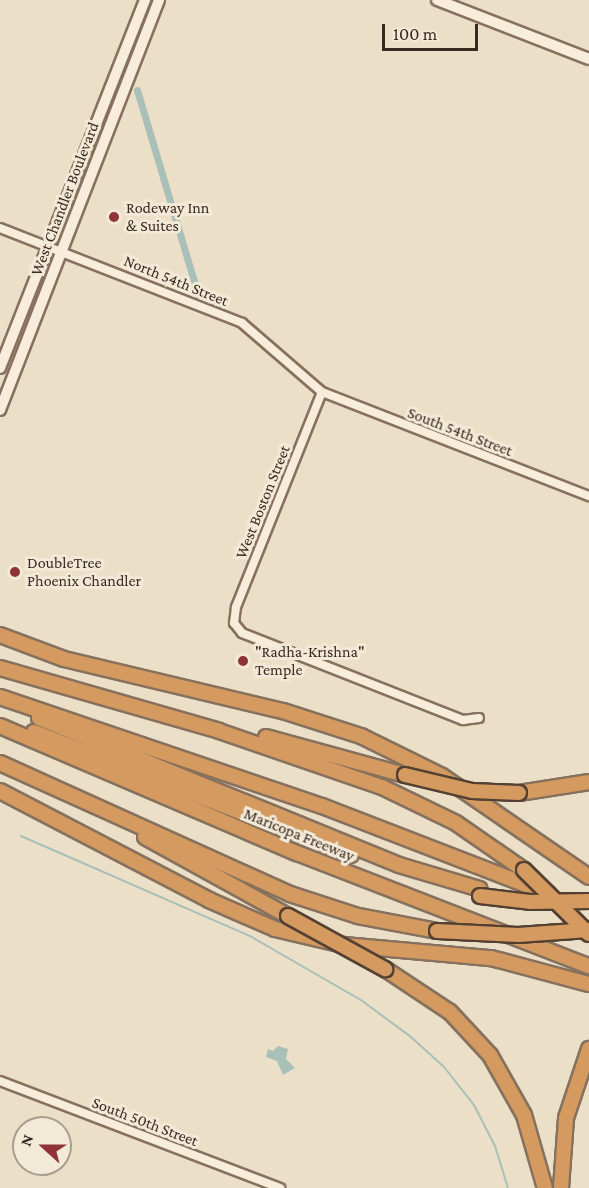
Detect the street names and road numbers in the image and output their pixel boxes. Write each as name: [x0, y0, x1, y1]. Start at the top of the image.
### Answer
street label: West Chandler Boulevard: [27, 120, 103, 278]
street label: North 54th Street: [121, 251, 231, 311]
street label: South 54th Street: [405, 403, 515, 461]
street label: West Boston Street: [231, 442, 295, 562]
street label: Maricopa Freeway: [241, 804, 357, 866]
street label: South 50th Street: [89, 1093, 201, 1151]

